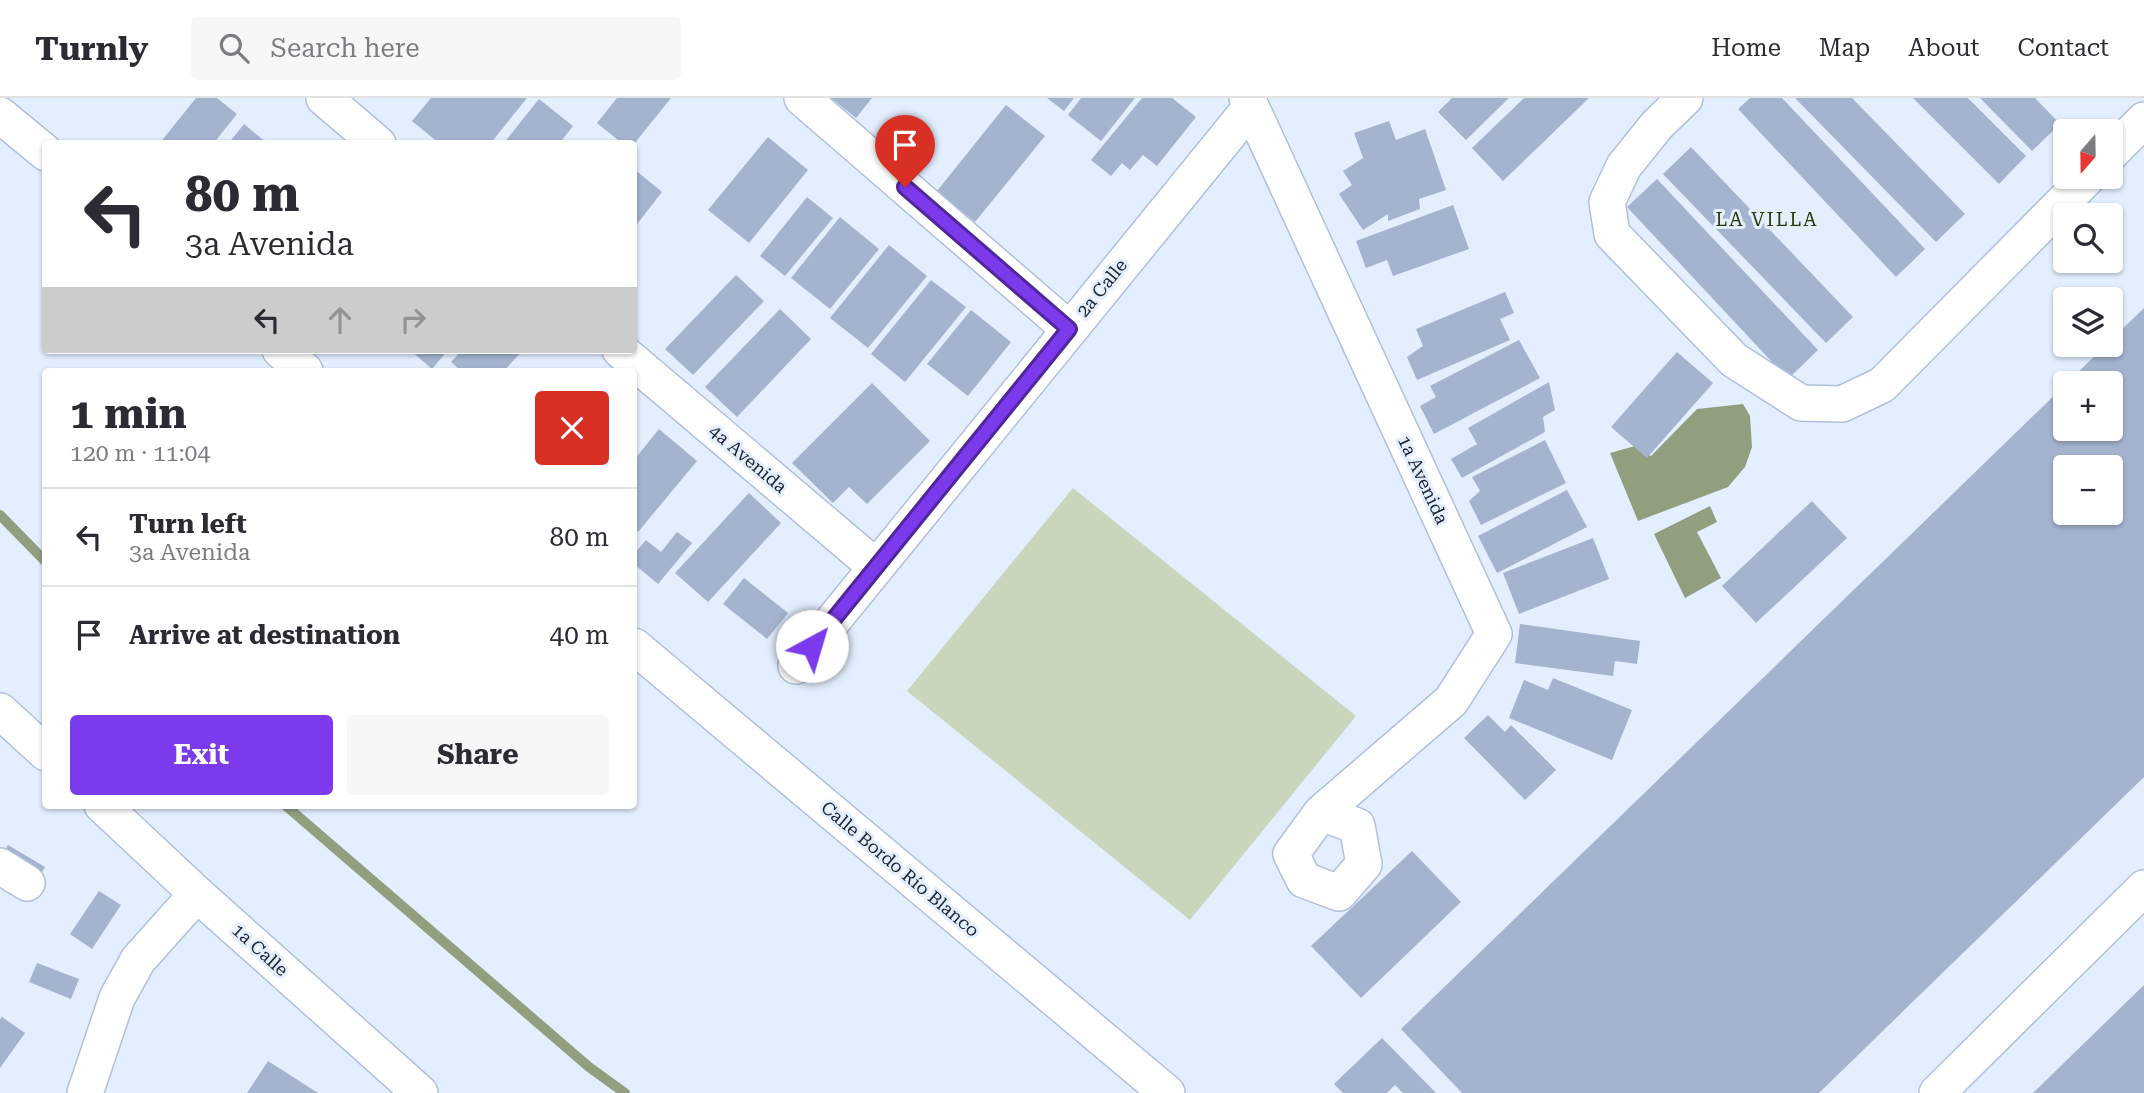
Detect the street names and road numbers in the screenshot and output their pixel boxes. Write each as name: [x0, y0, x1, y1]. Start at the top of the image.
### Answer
street label: 2a Calle: [1072, 255, 1131, 321]
street label: 4a Avenida: [705, 420, 792, 497]
street label: 1a Avenida: [1394, 432, 1453, 528]
street label: Calle Bordo Río Blanco: [817, 796, 984, 941]
street label: 1a Calle: [228, 919, 293, 980]

